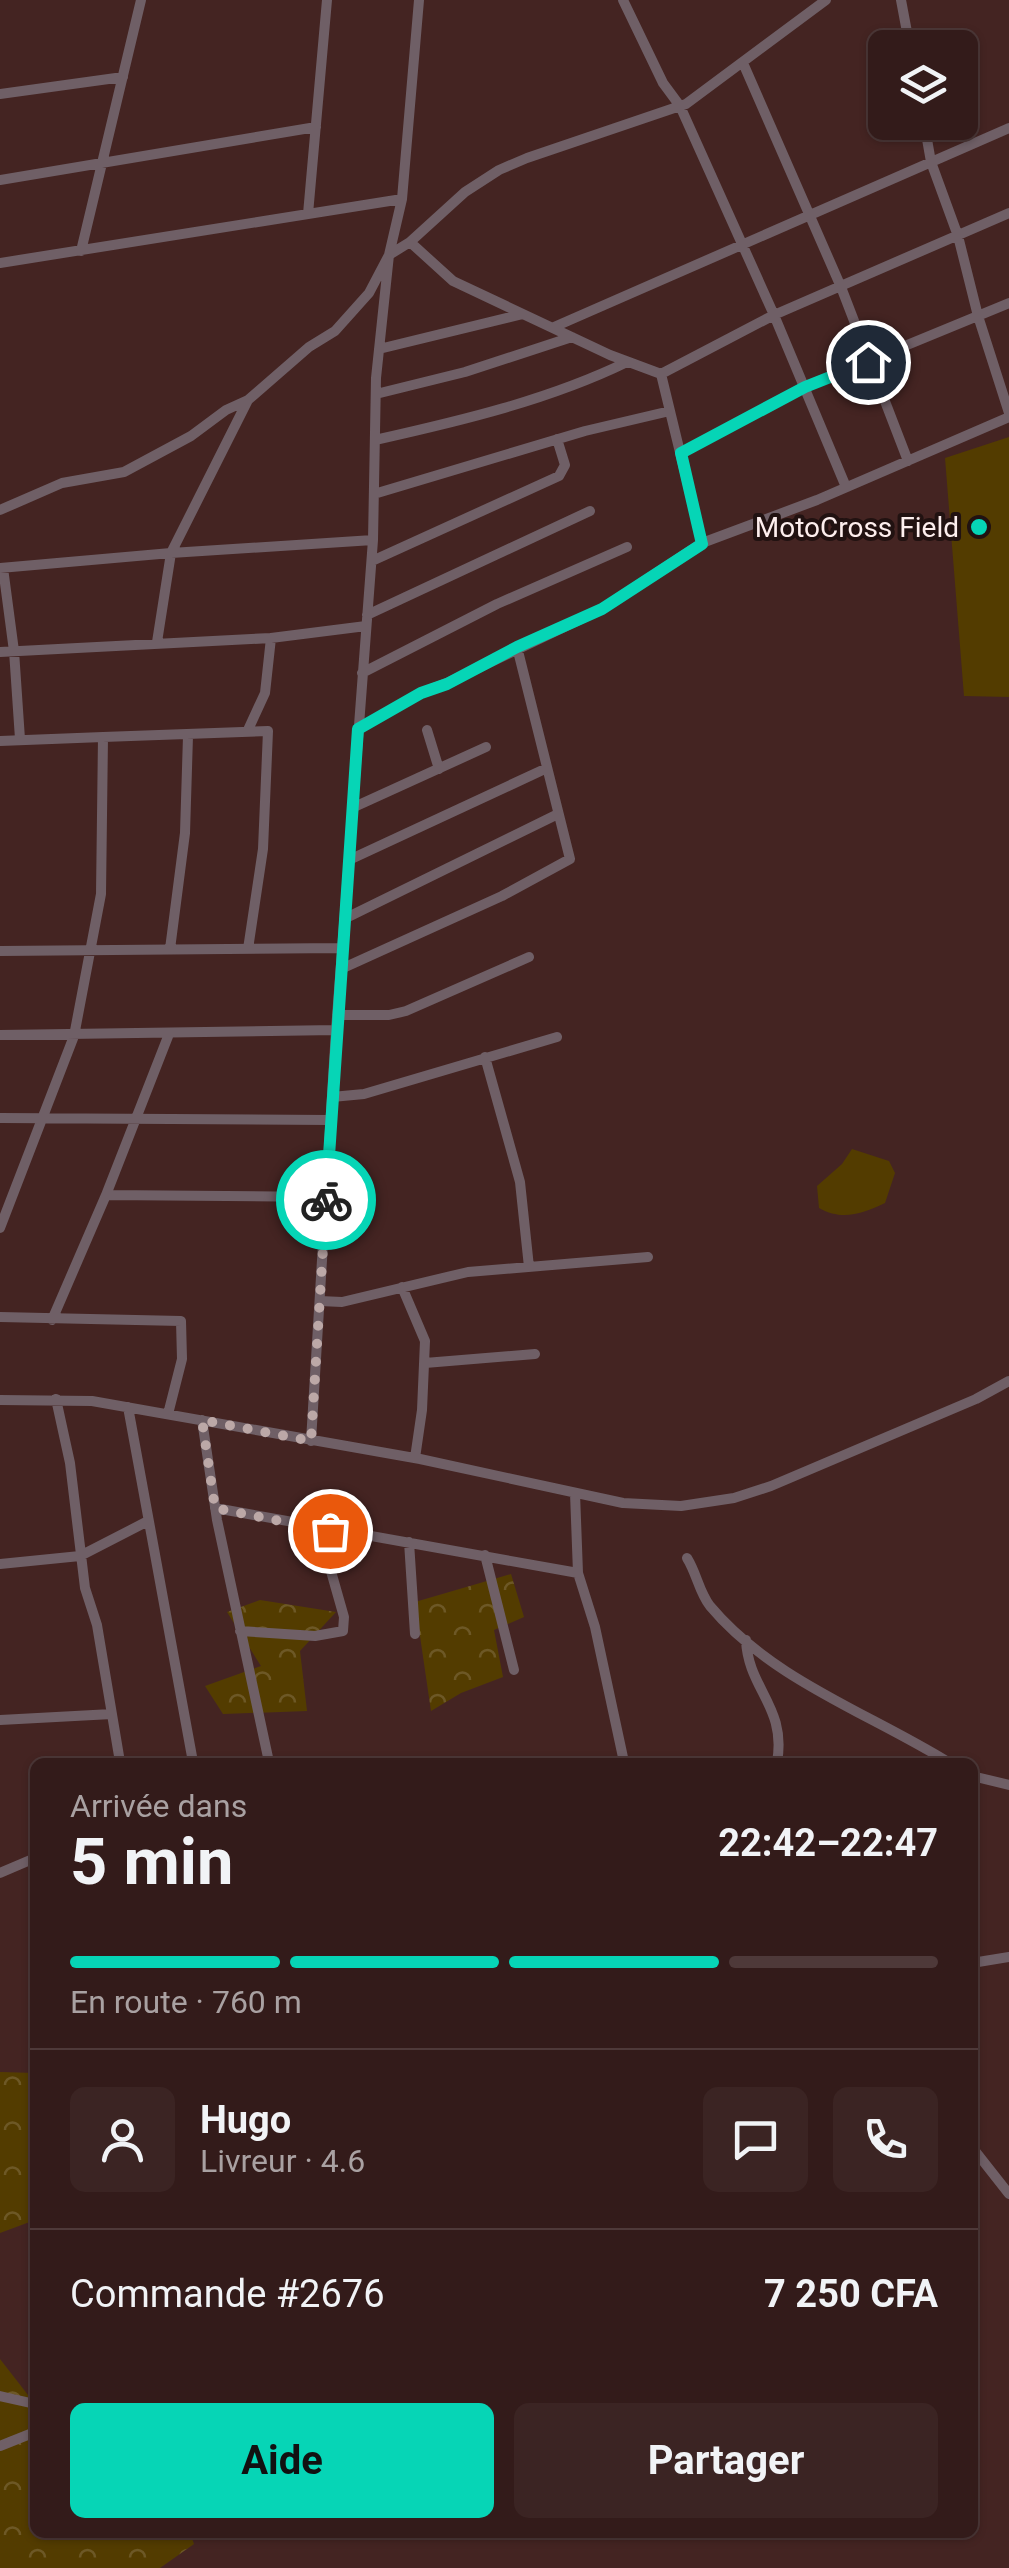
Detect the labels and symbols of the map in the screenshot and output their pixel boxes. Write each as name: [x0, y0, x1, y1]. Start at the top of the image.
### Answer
pin: [826, 320, 911, 405]
place label: MotoCross Field: [755, 511, 959, 544]
marker: MotoCross Field: [968, 516, 990, 538]
courier: [276, 1150, 376, 1250]
pin: [288, 1489, 373, 1574]

